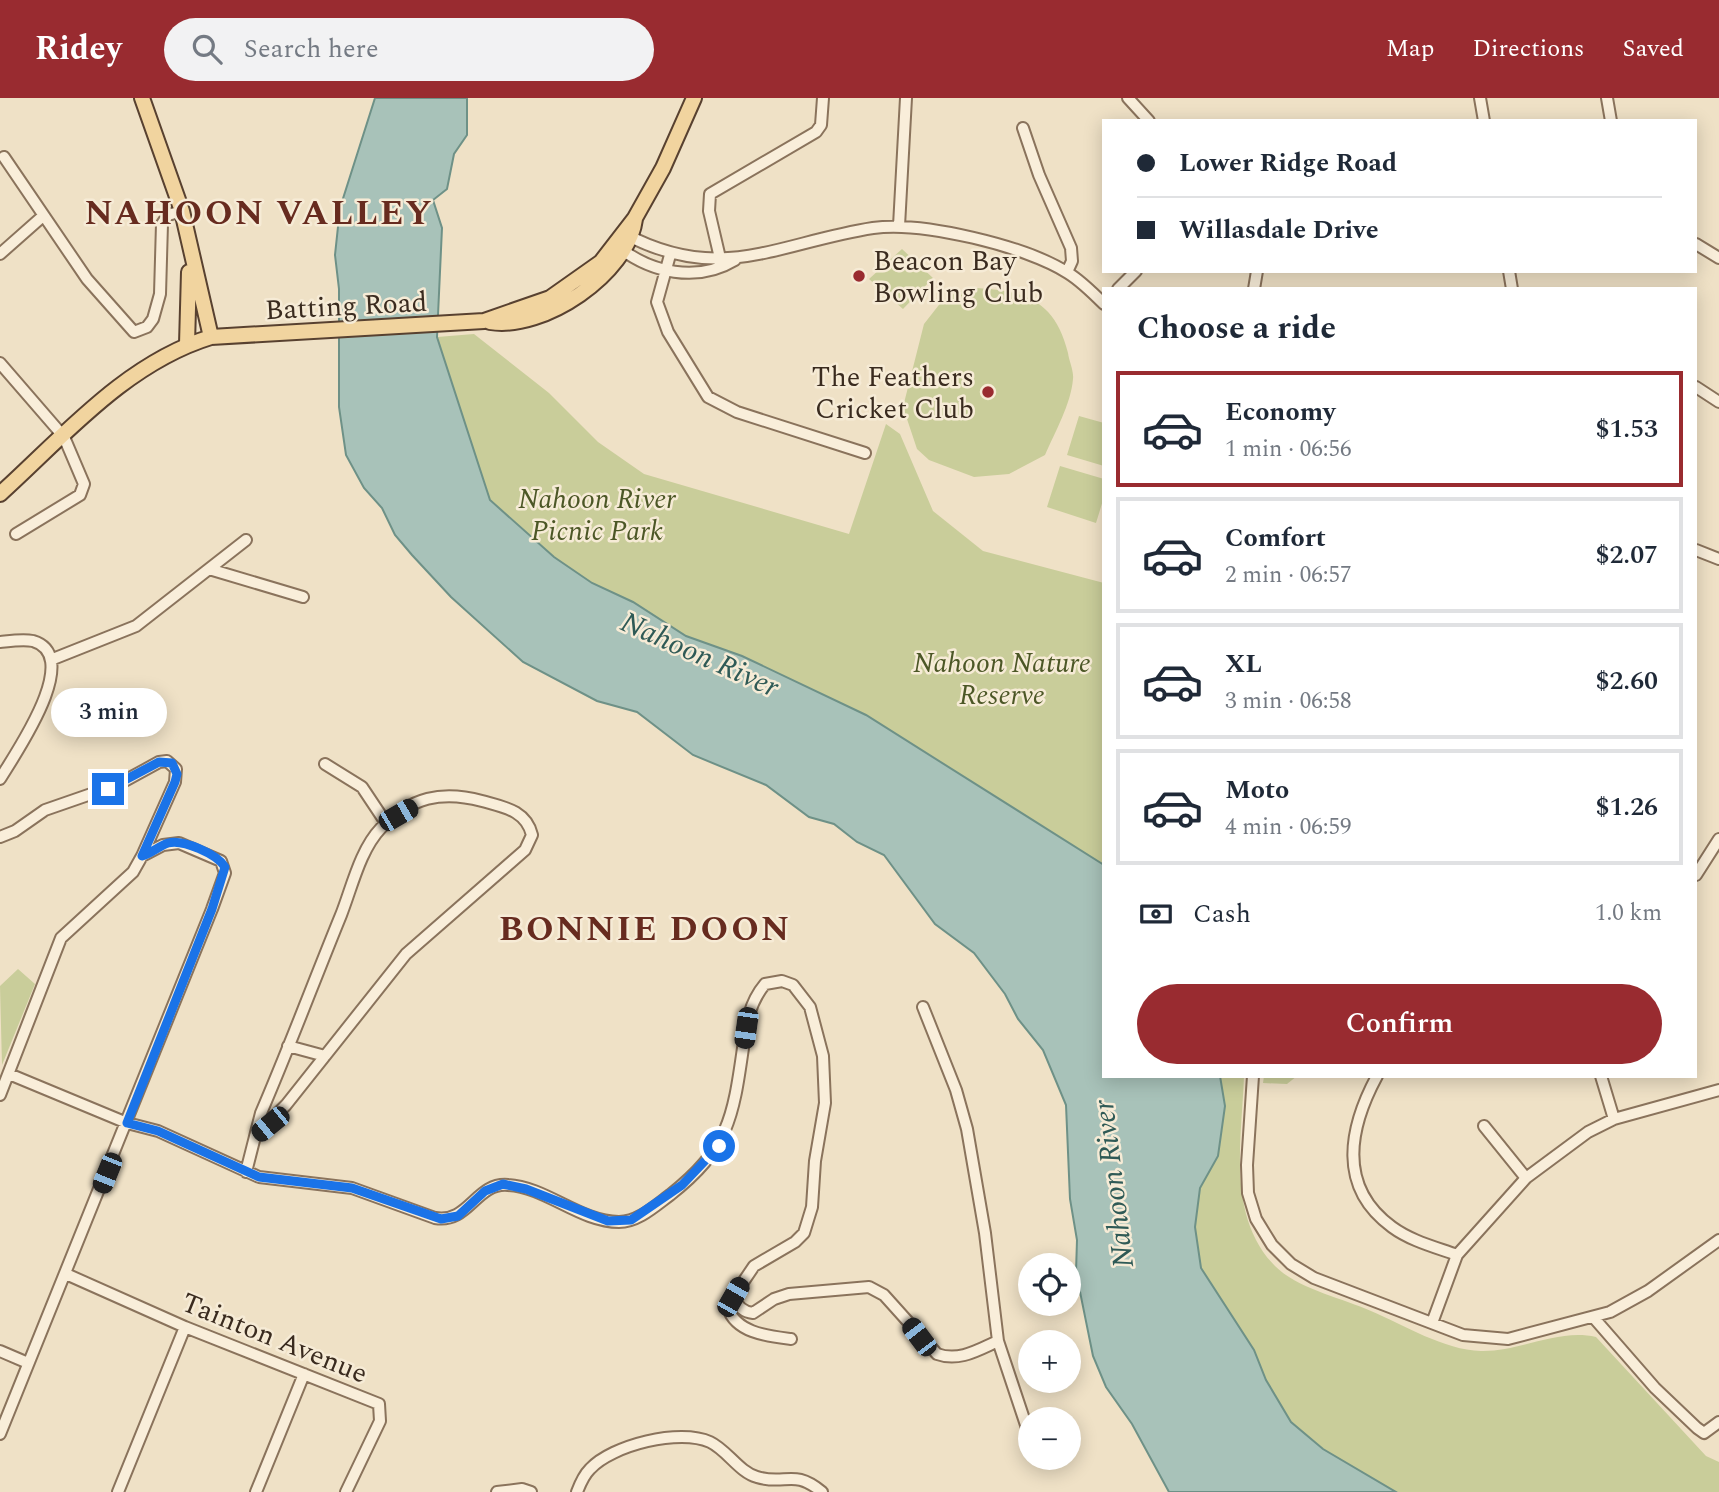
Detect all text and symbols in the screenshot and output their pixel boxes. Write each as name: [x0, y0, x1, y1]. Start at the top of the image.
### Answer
search box: [164, 18, 654, 81]
text: Ridey: [35, 24, 122, 74]
text: Search here: [244, 29, 379, 69]
icon: search: [188, 30, 226, 68]
text: Map: [1386, 31, 1434, 67]
text: Directions: [1472, 31, 1584, 67]
text: Saved: [1622, 31, 1684, 67]
text: Lower Ridge Road: [1179, 143, 1397, 183]
district label: NAHOON VALLEY: [84, 187, 434, 240]
text: Willasdale Drive: [1179, 210, 1379, 250]
place label: Beacon Bay Bowling Club: [873, 240, 1043, 315]
marker: Beacon Bay Bowling Club: [851, 268, 867, 284]
street label: Batting Road: [264, 281, 428, 332]
text: Choose a ride: [1137, 304, 1336, 353]
place label: The Feathers Cricket Club: [812, 356, 974, 431]
marker: The Feathers Cricket Club: [980, 384, 996, 400]
text: Economy: [1225, 392, 1335, 432]
icon: car: [1141, 398, 1204, 461]
text: $1.53: [1595, 409, 1658, 449]
text: 1 min · 06:56: [1225, 432, 1352, 467]
park label: Nahoon River Picnic Park: [518, 478, 676, 553]
text: Comfort: [1225, 518, 1326, 558]
icon: car: [1141, 524, 1204, 587]
text: $2.07: [1595, 535, 1658, 575]
text: 2 min · 06:57: [1225, 558, 1352, 593]
water label: Nahoon River: [613, 599, 787, 711]
park label: Nahoon Nature Reserve: [913, 642, 1091, 717]
text: XL: [1225, 644, 1262, 684]
icon: car: [1141, 650, 1204, 713]
text: $2.60: [1595, 661, 1658, 701]
text: 3 min · 06:58: [1225, 684, 1352, 719]
callout: 3 min: [50, 688, 166, 736]
text: 3 min: [79, 695, 139, 730]
text: Moto: [1225, 770, 1289, 810]
route end: [92, 773, 124, 805]
icon: car: [1141, 776, 1204, 839]
text: $1.26: [1595, 787, 1658, 827]
car: [375, 795, 422, 835]
text: 4 min · 06:59: [1225, 810, 1352, 845]
text: Cash: [1193, 894, 1251, 934]
icon: cash: [1137, 895, 1175, 933]
text: 1.0 km: [1595, 896, 1662, 931]
district label: BONNIE DOON: [499, 903, 791, 956]
button: Confirm: [1137, 984, 1662, 1064]
car: [733, 1006, 760, 1050]
water label: Nahoon River: [1081, 1096, 1147, 1271]
car: [248, 1103, 293, 1145]
route start: [703, 1130, 735, 1162]
car: [90, 1150, 125, 1196]
map controls: [1018, 1253, 1081, 1470]
button: locate: [1018, 1253, 1081, 1316]
car: [714, 1274, 753, 1320]
street label: Tainton Avenue: [175, 1282, 374, 1395]
car: [898, 1314, 941, 1360]
button: +: [1018, 1330, 1081, 1393]
button: −: [1018, 1407, 1081, 1470]

